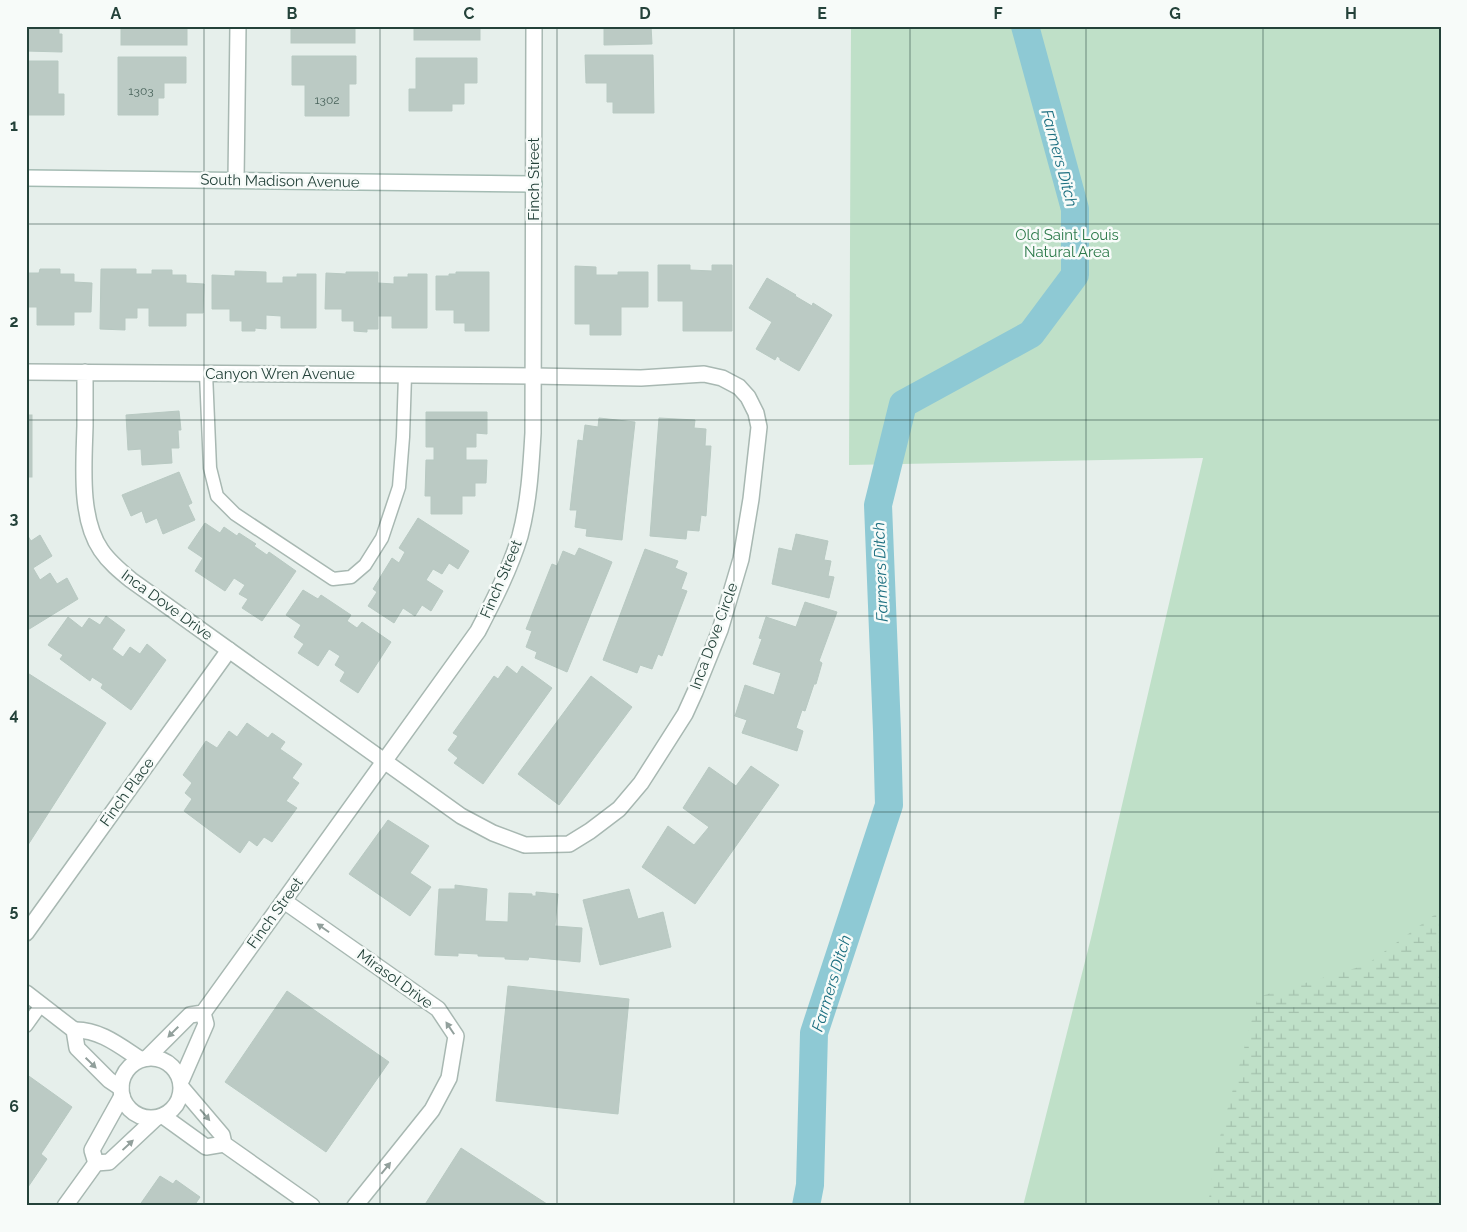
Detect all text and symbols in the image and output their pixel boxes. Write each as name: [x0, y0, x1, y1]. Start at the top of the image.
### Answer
text: A: [111, 4, 122, 23]
text: B: [287, 4, 298, 23]
text: C: [464, 4, 475, 23]
text: D: [639, 4, 651, 23]
text: E: [817, 4, 827, 23]
text: F: [993, 4, 1003, 23]
text: G: [1169, 4, 1181, 23]
text: H: [1345, 4, 1357, 23]
house number: 1303: [128, 84, 154, 98]
house number: 1302: [314, 93, 340, 107]
water label: Farmers Ditch: [1037, 107, 1082, 209]
text: 1: [10, 116, 18, 135]
street label: Finch Street: [525, 137, 543, 221]
street label: South Madison Avenue: [200, 171, 360, 191]
park label: Old Saint Louis Natural Area: [1015, 226, 1119, 261]
text: 2: [9, 312, 19, 331]
street label: Canyon Wren Avenue: [205, 365, 355, 383]
text: 3: [10, 509, 19, 528]
water label: Farmers Ditch: [869, 522, 892, 622]
street label: Finch Street: [476, 537, 526, 621]
street label: Inca Dove Drive: [118, 566, 216, 644]
street label: Inca Dove Circle: [686, 580, 742, 692]
text: 4: [9, 705, 19, 724]
street label: Finch Place: [96, 754, 158, 830]
street label: Finch Street: [243, 874, 307, 952]
text: 5: [10, 901, 19, 920]
one-way arrow: [317, 923, 330, 933]
water label: Farmers Ditch: [808, 932, 855, 1034]
street label: Mirasol Drive: [354, 945, 437, 1013]
one-way arrow: [445, 1021, 455, 1034]
one-way arrow: [167, 1026, 179, 1038]
one-way arrow: [85, 1057, 97, 1069]
text: 6: [9, 1097, 19, 1116]
one-way arrow: [199, 1108, 210, 1121]
one-way arrow: [121, 1139, 133, 1151]
one-way arrow: [380, 1162, 391, 1175]

